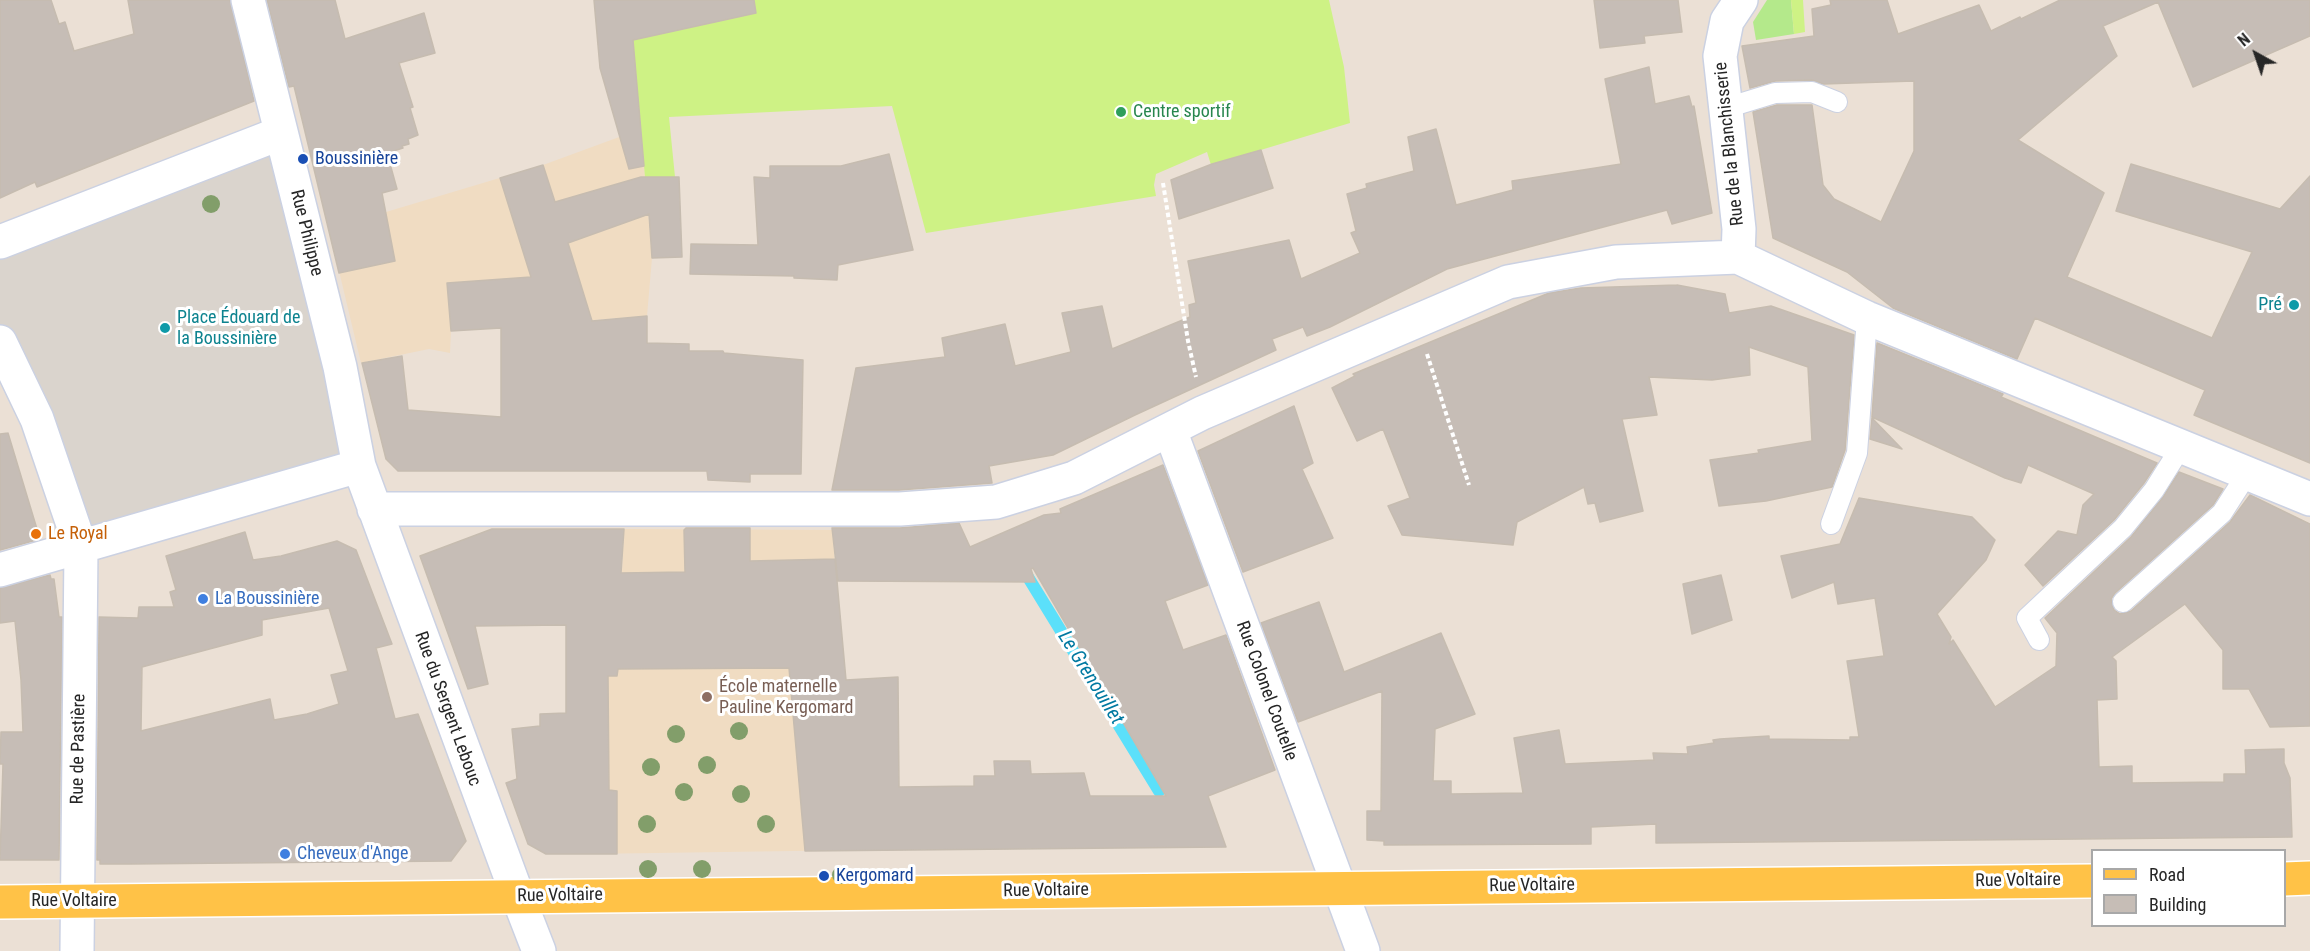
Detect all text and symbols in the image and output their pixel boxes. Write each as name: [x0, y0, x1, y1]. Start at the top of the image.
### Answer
north arrow: [2226, 24, 2286, 84]
text: N: [2234, 29, 2254, 50]
street label: Rue de la Blanchisserie: [1711, 61, 1749, 227]
place label: Centre sportif: [1133, 101, 1231, 123]
marker: Centre sportif: [1114, 105, 1128, 119]
place label: Boussinière: [315, 148, 398, 170]
marker: Boussinière: [296, 152, 310, 166]
street label: Rue Philippe: [285, 188, 327, 278]
place label: Pré: [2258, 294, 2282, 316]
marker: Pré: [2287, 298, 2301, 312]
place label: Place Édouard de la Boussinière: [177, 307, 300, 350]
marker: Place Édouard de la Boussinière: [158, 321, 172, 335]
place label: Le Royal: [48, 523, 108, 545]
marker: Le Royal: [29, 527, 43, 541]
place label: La Boussinière: [215, 588, 319, 610]
marker: La Boussinière: [196, 592, 210, 606]
street label: Rue Colonel Coutelle: [1231, 618, 1301, 764]
water label: Le Grenouillet: [1052, 627, 1128, 729]
street label: Rue du Sergent Lebouc: [409, 629, 485, 789]
place label: École maternelle Pauline Kergomard: [719, 676, 853, 718]
marker: École maternelle Pauline Kergomard: [700, 690, 714, 704]
street label: Rue de Pastière: [67, 693, 91, 805]
place label: Cheveux d'Ange: [297, 843, 408, 865]
marker: Cheveux d'Ange: [278, 847, 292, 861]
legend: [2091, 849, 2286, 927]
text: Road: [2149, 864, 2185, 885]
place label: Kergomard: [836, 865, 914, 887]
marker: Kergomard: [817, 869, 831, 883]
street label: Rue Voltaire: [1975, 869, 2061, 893]
street label: Rue Voltaire: [1489, 874, 1575, 898]
street label: Rue Voltaire: [1003, 879, 1089, 903]
street label: Rue Voltaire: [517, 884, 603, 908]
street label: Rue Voltaire: [31, 890, 117, 912]
text: Building: [2149, 894, 2206, 915]

